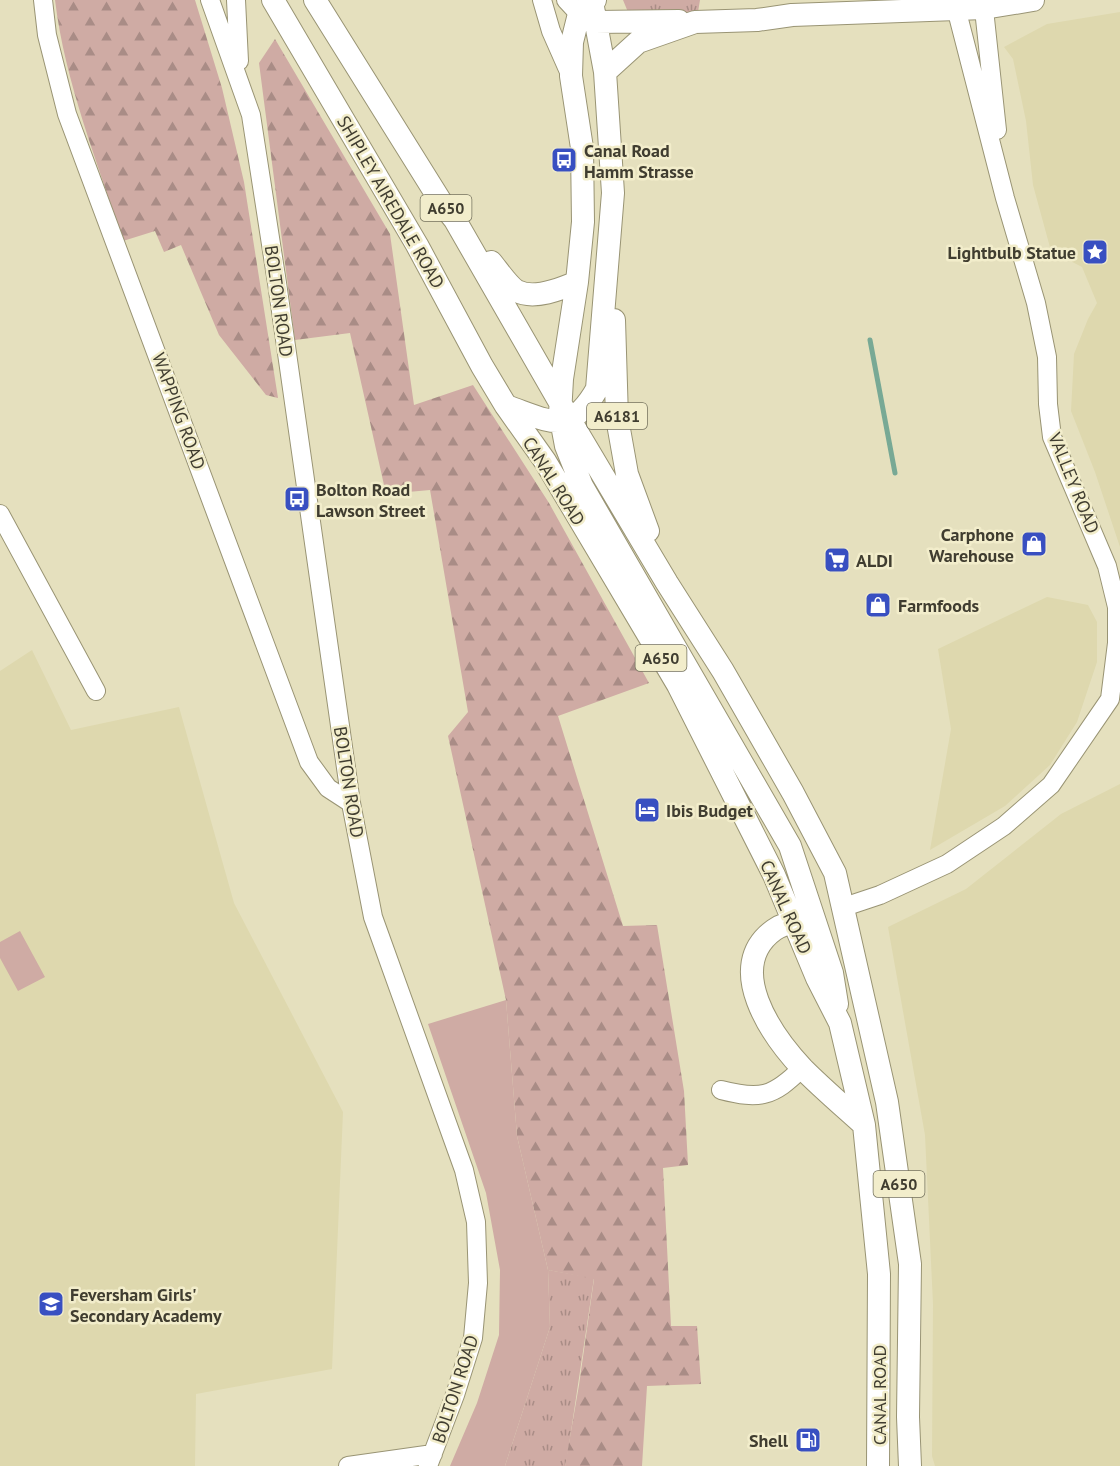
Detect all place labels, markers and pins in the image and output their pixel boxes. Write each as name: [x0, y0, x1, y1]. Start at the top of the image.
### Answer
place label: Canal Road Hamm Strasse: [584, 139, 694, 183]
bus stop icon: Canal Road Hamm Strasse: [549, 145, 579, 175]
place icon: Lightbulb Statue: [1080, 237, 1110, 267]
place label: Lightbulb Statue: [947, 241, 1076, 264]
place label: Bolton Road Lawson Street: [316, 478, 426, 522]
bus stop icon: Bolton Road Lawson Street: [282, 484, 312, 514]
place label: Carphone Warehouse: [929, 523, 1014, 567]
shop icon: Carphone Warehouse: [1019, 529, 1049, 559]
supermarket icon: ALDI: [822, 545, 852, 575]
place label: ALDI: [856, 549, 893, 572]
shop icon: Farmfoods: [863, 590, 893, 620]
place label: Farmfoods: [898, 594, 980, 617]
hotel icon: Ibis Budget: [632, 795, 662, 825]
place label: Ibis Budget: [666, 799, 754, 822]
place label: Feversham Girls' Secondary Academy: [70, 1283, 222, 1327]
school or university icon: Feversham Girls' Secondary Academy: [36, 1289, 66, 1319]
fuel station icon: Shell: [793, 1425, 823, 1455]
place label: Shell: [749, 1429, 789, 1452]

